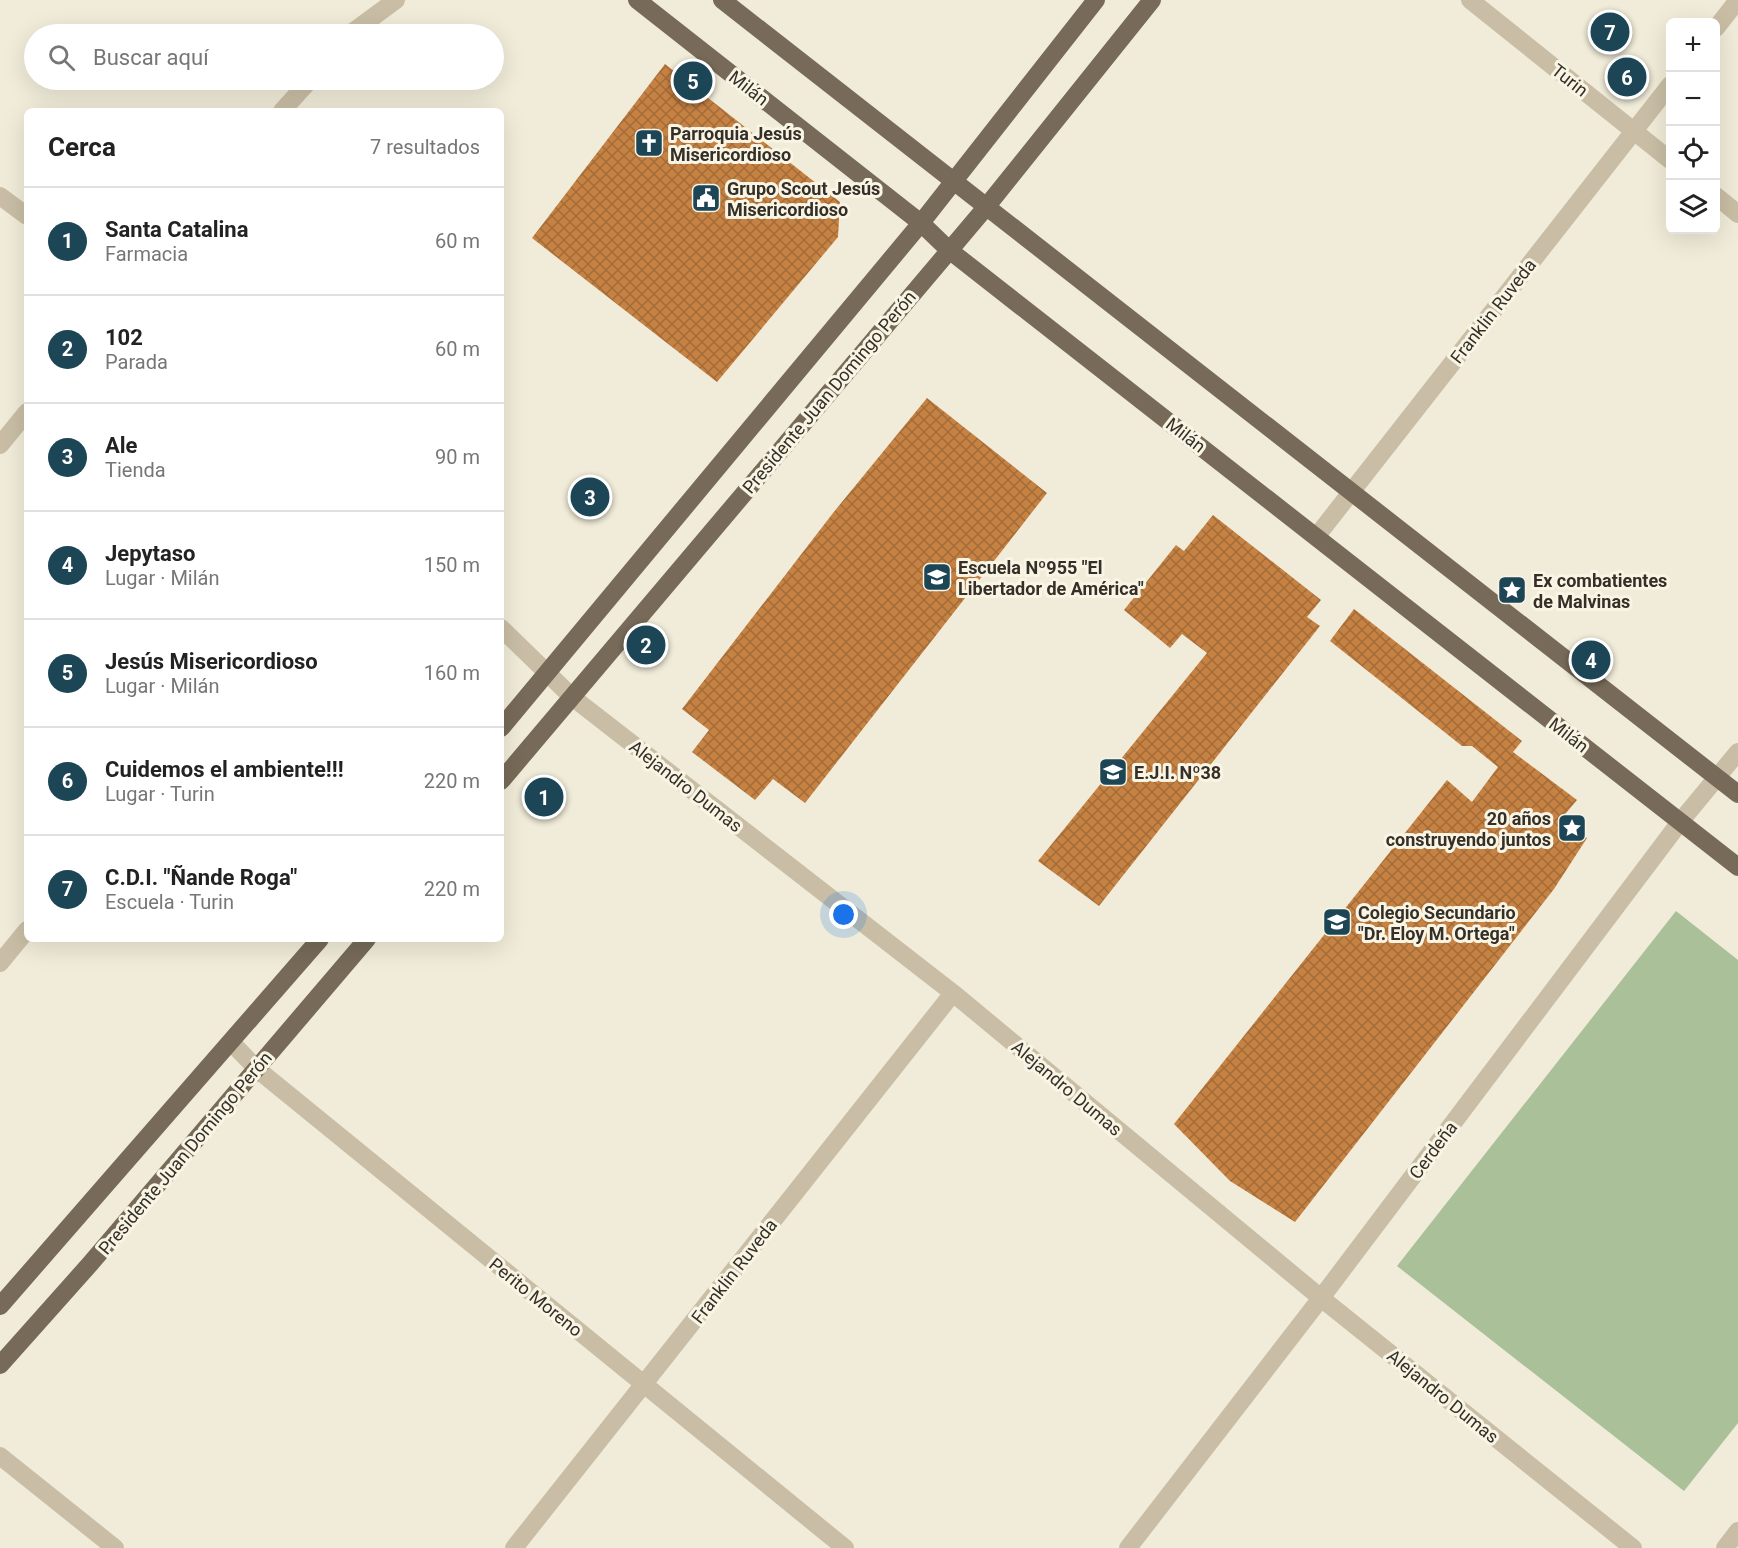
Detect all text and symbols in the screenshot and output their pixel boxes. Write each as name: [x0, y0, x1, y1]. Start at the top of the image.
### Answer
pin: 7: [1590, 9, 1630, 54]
map controls: [1666, 18, 1720, 234]
button: +: [1666, 18, 1720, 72]
search box: [24, 24, 504, 90]
icon: search: [45, 41, 78, 74]
text: Buscar aquí: [93, 45, 209, 70]
pin: 6: [1608, 54, 1646, 100]
pin: 5: [674, 58, 712, 104]
street label: Turin: [1548, 59, 1592, 101]
street label: Milán: [725, 66, 773, 110]
button: −: [1666, 72, 1720, 126]
place label: Parroquia Jesús Misericordioso: [670, 123, 802, 165]
button: locate: [1666, 126, 1720, 180]
church icon: Parroquia Jesús Misericordioso: [633, 127, 665, 159]
text: Cerca: [48, 132, 116, 162]
text: 7 resultados: [370, 135, 480, 159]
place label: Grupo Scout Jesús Misericordioso: [727, 178, 880, 220]
button: layers: [1666, 180, 1720, 234]
public building icon: Grupo Scout Jesús Misericordioso: [690, 182, 722, 214]
text: Santa Catalina: [105, 217, 248, 242]
text: 1: [62, 229, 73, 253]
text: 60 m: [435, 229, 480, 253]
text: Farmacia: [105, 242, 188, 266]
street label: Franklin Ruveda: [1446, 255, 1540, 367]
street label: Presidente Juan Domingo Perón: [738, 286, 920, 498]
text: 102: [105, 325, 143, 350]
text: 2: [62, 337, 73, 361]
text: 60 m: [435, 337, 480, 361]
text: Parada: [105, 350, 168, 374]
street label: Milán: [1162, 413, 1210, 457]
text: Ale: [105, 433, 137, 458]
text: 3: [62, 445, 73, 469]
text: 90 m: [435, 445, 480, 469]
text: Tienda: [105, 458, 166, 482]
pin: 3: [570, 474, 610, 520]
text: Jepytaso: [105, 541, 195, 566]
text: 4: [62, 553, 73, 577]
text: 150 m: [424, 553, 480, 577]
place label: Escuela Nº955 "El Libertador de América": [958, 557, 1144, 599]
school or university icon: Escuela Nº955 "El Libertador de América": [921, 561, 953, 593]
text: Lugar · Milán: [105, 566, 220, 590]
place label: Ex combatientes de Malvinas: [1533, 570, 1667, 612]
place icon: Ex combatientes de Malvinas: [1496, 574, 1528, 606]
pin: 2: [626, 622, 666, 668]
pin: 4: [1572, 638, 1610, 682]
text: Jesús Misericordioso: [105, 649, 318, 674]
text: 5: [62, 661, 73, 685]
text: 160 m: [424, 661, 480, 685]
text: Lugar · Milán: [105, 674, 220, 698]
street label: Milán: [1545, 713, 1593, 757]
street label: Alejandro Dumas: [626, 736, 746, 836]
school or university icon: E.J.I. Nº38: [1097, 756, 1129, 788]
text: Cuidemos el ambiente!!!: [105, 757, 344, 782]
place label: E.J.I. Nº38: [1134, 762, 1221, 783]
text: 6: [62, 769, 73, 793]
text: 220 m: [424, 769, 480, 793]
pin: 1: [524, 774, 564, 820]
text: Lugar · Turin: [105, 782, 215, 806]
place label: 20 años construyendo juntos: [1386, 808, 1551, 850]
place icon: 20 años construyendo juntos: [1556, 812, 1588, 844]
text: C.D.I. "Ñande Roga": [105, 865, 297, 890]
text: 7: [62, 877, 73, 901]
text: 220 m: [424, 877, 480, 901]
text: Escuela · Turin: [105, 890, 234, 914]
your location: [829, 900, 858, 929]
place label: Colegio Secundario "Dr. Eloy M. Ortega": [1358, 902, 1516, 944]
school or university icon: Colegio Secundario "Dr. Eloy M. Ortega": [1321, 906, 1353, 938]
street label: Alejandro Dumas: [1008, 1036, 1126, 1140]
street label: Presidente Juan Domingo Perón: [94, 1047, 276, 1259]
street label: Cerdeña: [1405, 1117, 1461, 1183]
street label: Franklin Ruveda: [687, 1215, 781, 1327]
street label: Perito Moreno: [485, 1253, 587, 1341]
street label: Alejandro Dumas: [1383, 1345, 1503, 1447]

